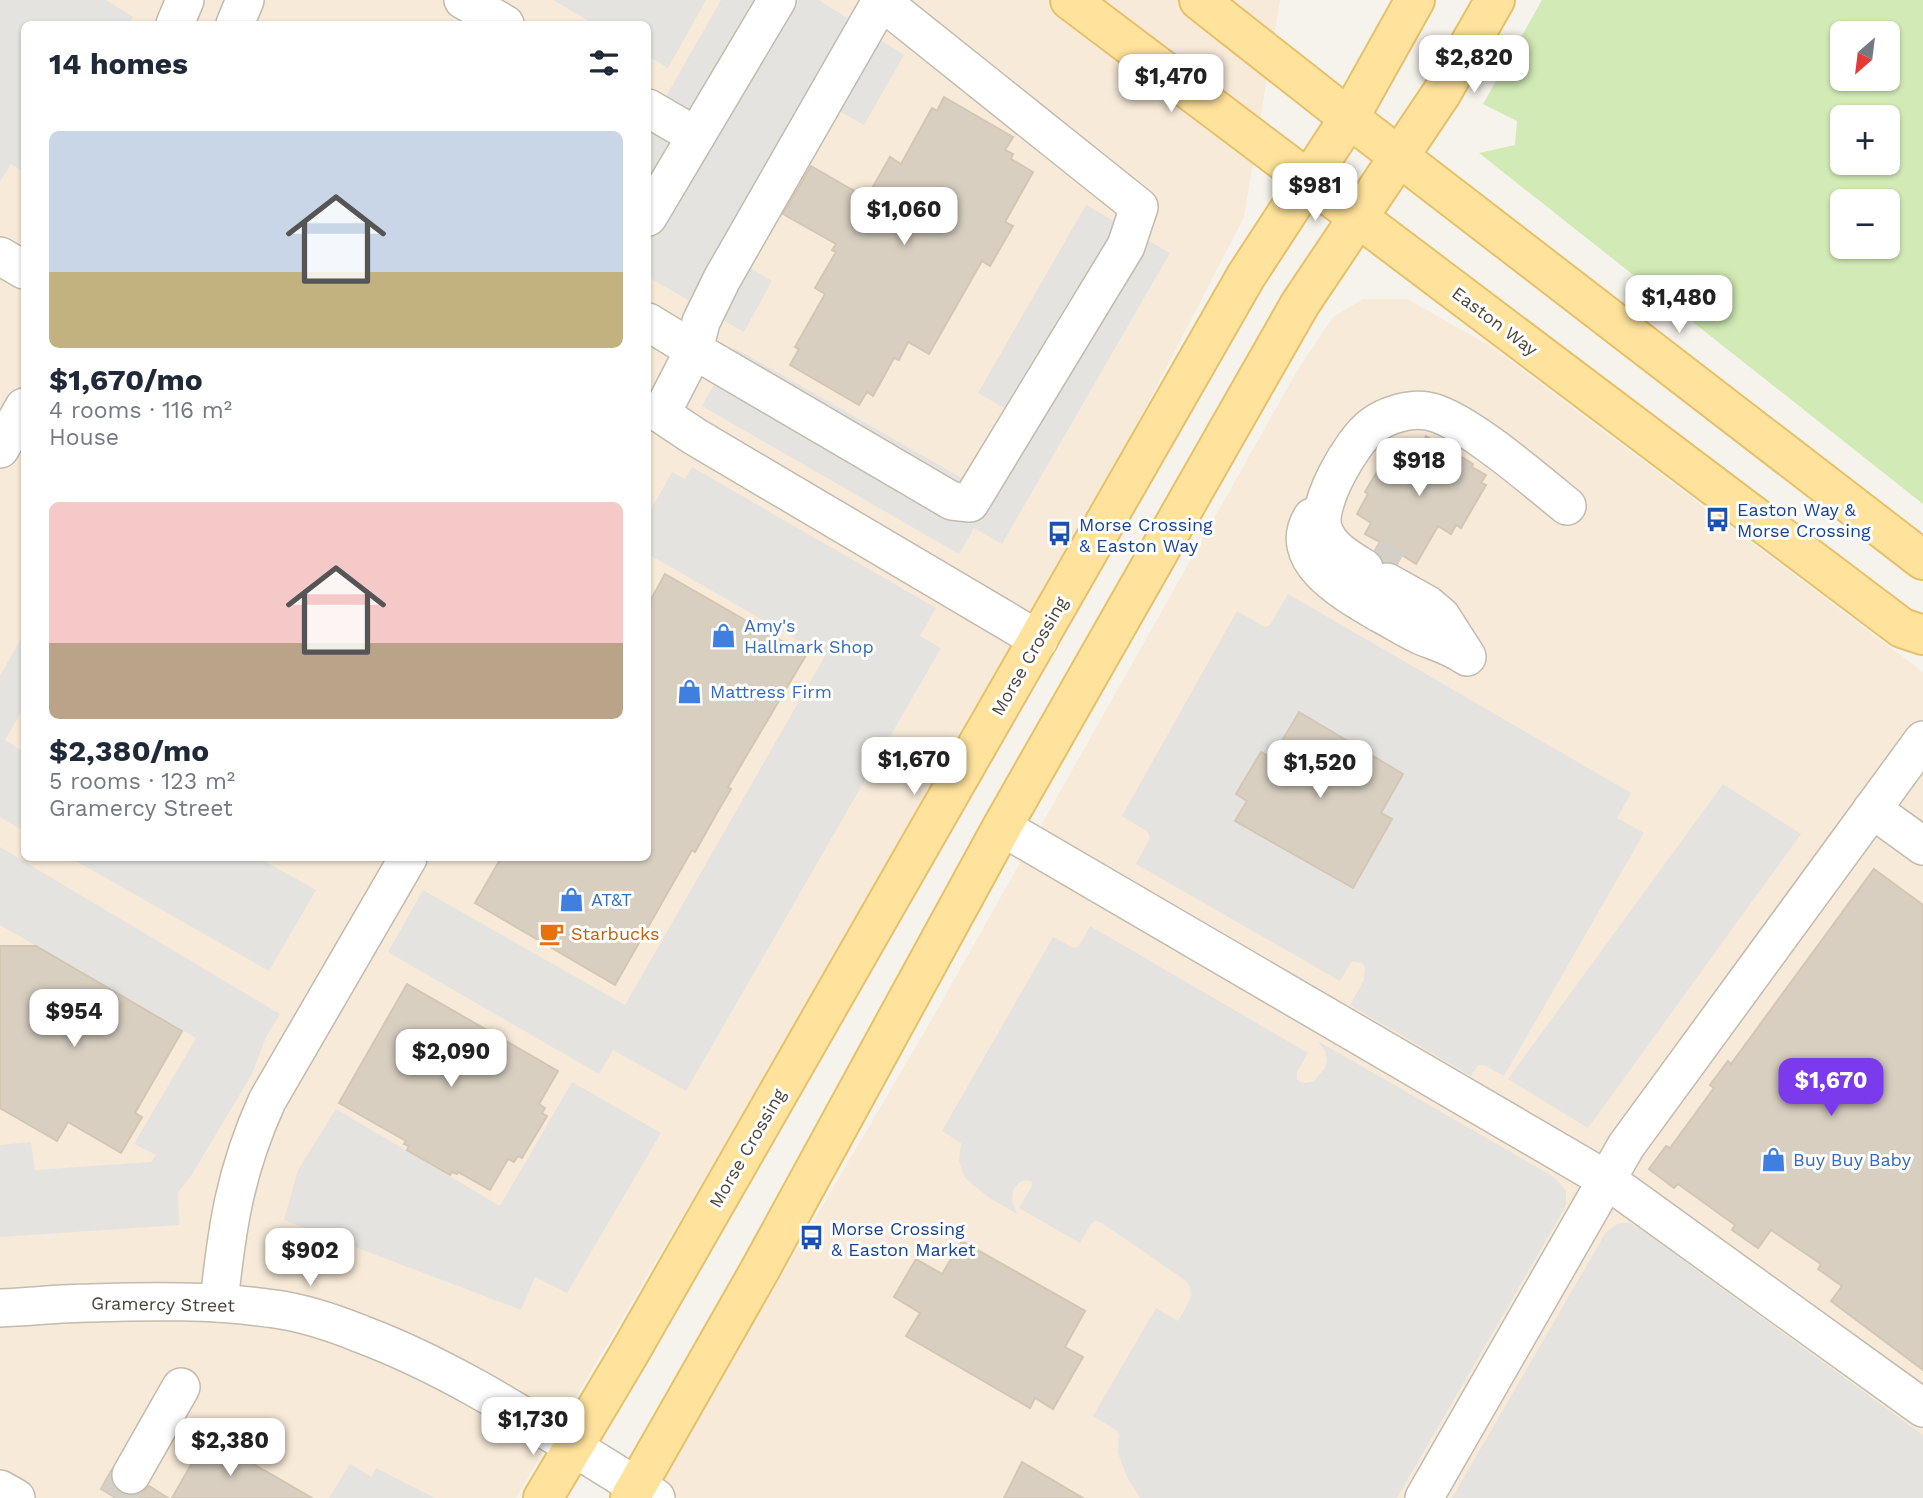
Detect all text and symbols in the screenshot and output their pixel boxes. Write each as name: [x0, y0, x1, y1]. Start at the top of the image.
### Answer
north arrow: [1830, 21, 1900, 91]
map controls: [1830, 21, 1900, 259]
pin: $2,820: [1417, 36, 1531, 95]
icon: filters: [585, 44, 623, 82]
text: $2,820: [1435, 44, 1513, 71]
text: 14 homes: [49, 46, 188, 81]
pin: $1,470: [1114, 54, 1228, 114]
text: $1,470: [1134, 63, 1208, 90]
button: +: [1830, 105, 1900, 175]
pin: $981: [1274, 164, 1356, 223]
text: $981: [1288, 172, 1342, 199]
icon: home: [273, 176, 399, 302]
pin: $1,060: [847, 188, 961, 247]
button: −: [1830, 189, 1900, 259]
text: $1,060: [867, 196, 941, 223]
pin: $1,480: [1622, 276, 1736, 335]
street label: Easton Way: [1448, 282, 1543, 360]
text: $1,480: [1641, 284, 1717, 311]
text: $1,670/mo: [49, 362, 203, 397]
text: 4 rooms · 116 m²: [49, 397, 232, 424]
text: House: [49, 424, 119, 451]
pin: $918: [1378, 438, 1460, 498]
text: $918: [1392, 447, 1446, 474]
place label: Easton Way & Morse Crossing: [1737, 499, 1871, 541]
bus stop icon: Easton Way & Morse Crossing: [1703, 505, 1731, 533]
place label: Morse Crossing & Easton Way: [1079, 514, 1213, 556]
bus stop icon: Morse Crossing & Easton Way: [1045, 520, 1073, 548]
icon: home: [273, 547, 399, 673]
street label: Morse Crossing: [986, 592, 1072, 719]
place label: Amy's Hallmark Shop: [744, 615, 874, 657]
shop icon: Amy's Hallmark Shop: [710, 621, 738, 649]
shop icon: Mattress Firm: [676, 677, 704, 705]
place label: Mattress Firm: [710, 681, 832, 702]
text: $2,380/mo: [49, 733, 209, 768]
pin: $1,670: [857, 738, 971, 797]
pin: $1,520: [1263, 740, 1377, 800]
text: $1,670: [877, 746, 951, 773]
text: $1,520: [1283, 749, 1357, 776]
text: 5 rooms · 123 m²: [49, 768, 235, 795]
text: Gramercy Street: [49, 795, 233, 822]
shop icon: AT&T: [557, 885, 585, 913]
place label: AT&T: [591, 889, 632, 910]
cafe icon: Starbucks: [537, 919, 565, 947]
place label: Starbucks: [571, 923, 660, 944]
pin: $954: [33, 990, 115, 1049]
text: $954: [45, 998, 103, 1025]
pin: $2,090: [394, 1030, 508, 1089]
text: $2,090: [412, 1038, 490, 1065]
pin: $1,670: [1774, 1058, 1888, 1118]
text: $1,670: [1794, 1067, 1868, 1094]
street label: Morse Crossing: [704, 1084, 790, 1211]
shop icon: Buy Buy Baby: [1759, 1145, 1787, 1173]
place label: Buy Buy Baby: [1793, 1149, 1912, 1170]
place label: Morse Crossing & Easton Market: [831, 1218, 976, 1260]
bus stop icon: Morse Crossing & Easton Market: [797, 1224, 825, 1252]
pin: $902: [269, 1228, 351, 1288]
text: $902: [281, 1237, 339, 1264]
street label: Gramercy Street: [91, 1292, 236, 1316]
pin: $1,730: [476, 1398, 590, 1457]
text: $1,730: [497, 1406, 569, 1433]
pin: $2,380: [173, 1418, 287, 1478]
text: $2,380: [191, 1427, 269, 1454]

